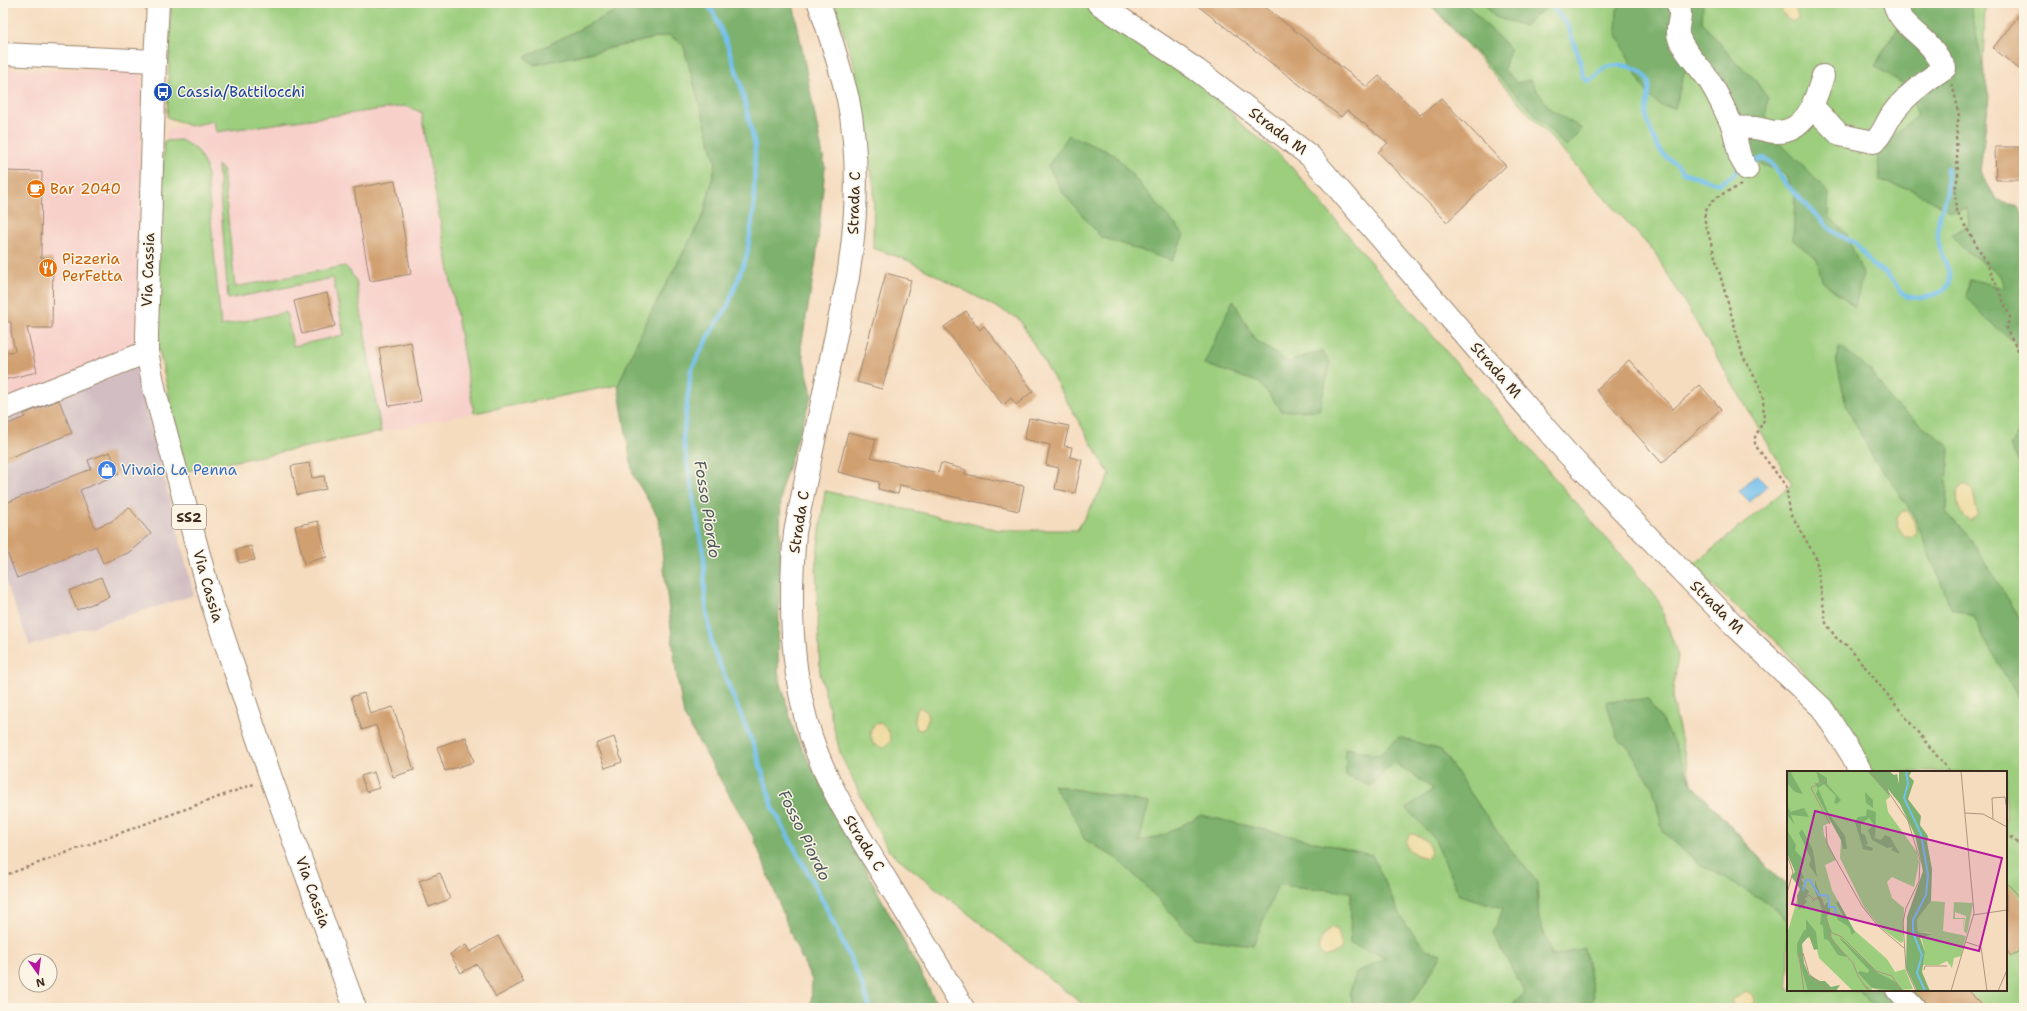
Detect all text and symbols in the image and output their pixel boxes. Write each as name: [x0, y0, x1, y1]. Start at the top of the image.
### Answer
bus stop icon: Cassia/Battilocchi: [152, 81, 174, 103]
place label: Cassia/Battilocchi: [177, 82, 305, 102]
street label: Strada M: [1245, 102, 1311, 160]
street label: Strada C: [843, 171, 865, 235]
cafe icon: Bar 2040: [25, 178, 47, 200]
place label: Bar 2040: [50, 179, 121, 199]
street label: Via Cassia: [137, 232, 159, 308]
place label: Pizzeria PerFetta: [62, 249, 123, 286]
restaurant icon: Pizzeria PerFetta: [37, 257, 59, 279]
street label: Strada M: [1466, 338, 1526, 402]
shop icon: Vivaio La Penna: [96, 459, 118, 481]
water label: Fosso Piordo: [689, 459, 726, 560]
place label: Vivaio La Penna: [121, 460, 238, 480]
street label: Strada C: [784, 489, 814, 555]
road number: SS2: [172, 505, 206, 529]
street label: Via Cassia: [188, 547, 228, 625]
street label: Strada M: [1686, 576, 1748, 638]
inset map: [1787, 771, 2007, 991]
water label: Fosso Piordo: [773, 786, 836, 885]
street label: Strada C: [839, 811, 889, 875]
street label: Via Cassia: [291, 854, 335, 931]
north arrow: [18, 953, 58, 993]
text: N: [34, 974, 46, 991]

